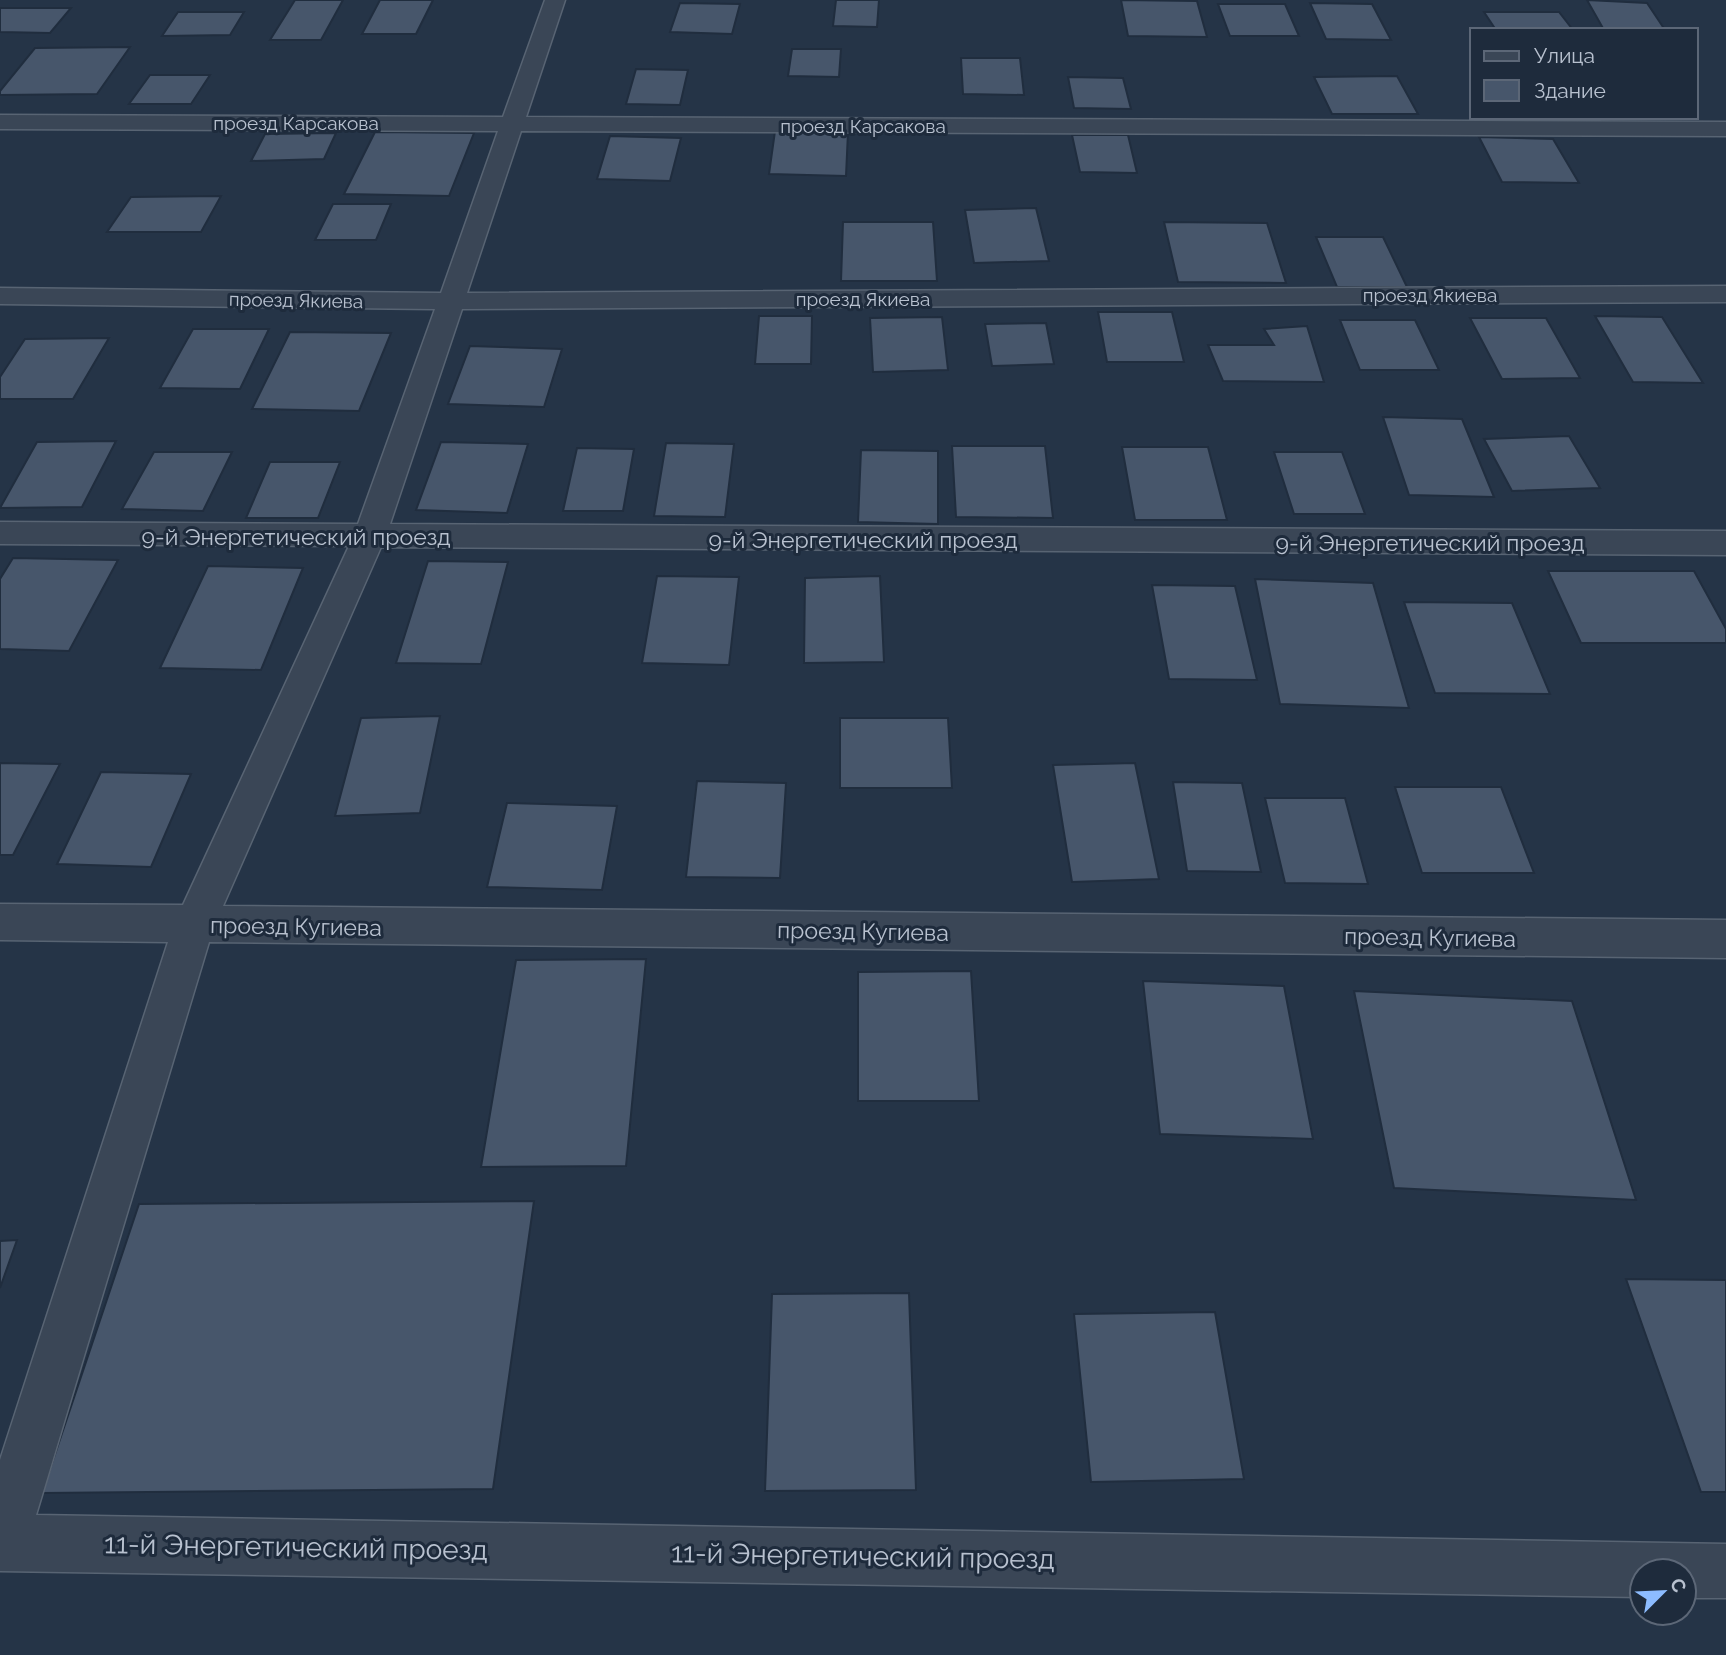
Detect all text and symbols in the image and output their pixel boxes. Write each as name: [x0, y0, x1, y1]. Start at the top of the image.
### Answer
legend: [1470, 28, 1698, 119]
text: Улица: [1534, 43, 1595, 68]
text: Здание: [1534, 78, 1606, 103]
street label: проезд Карсакова: [213, 112, 379, 134]
street label: проезд Карсакова: [780, 115, 946, 137]
street label: проезд Якиева: [1363, 284, 1497, 306]
street label: проезд Якиева: [229, 288, 363, 312]
street label: проезд Якиева: [796, 288, 930, 310]
street label: 9-й Энергетический проезд: [141, 523, 451, 550]
street label: 9-й Энергетический проезд: [708, 526, 1018, 553]
street label: 9-й Энергетический проезд: [1275, 529, 1585, 556]
street label: проезд Кугиева: [210, 911, 382, 941]
street label: проезд Кугиева: [777, 916, 949, 946]
street label: проезд Кугиева: [1344, 922, 1516, 952]
street label: 11-й Энергетический проезд: [104, 1527, 488, 1567]
street label: 11-й Энергетический проезд: [671, 1536, 1055, 1576]
north arrow: [1628, 1557, 1698, 1627]
text: С: [1666, 1575, 1691, 1596]

